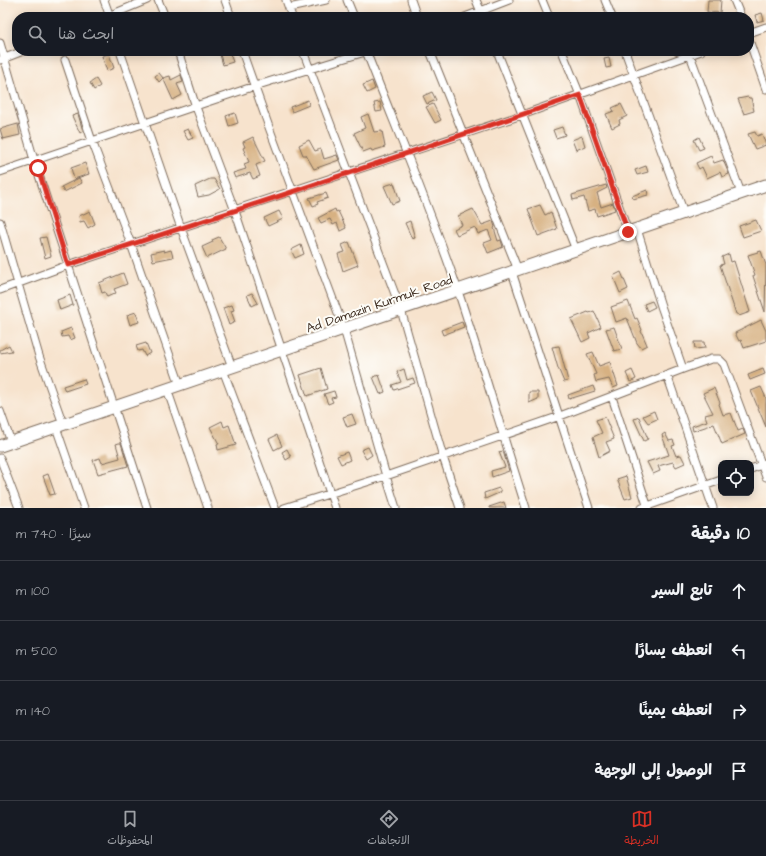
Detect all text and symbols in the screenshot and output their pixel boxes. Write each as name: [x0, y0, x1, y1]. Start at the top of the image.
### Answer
search box: [12, 12, 754, 56]
icon: search: [26, 23, 48, 45]
text: ابحث هنا: [58, 24, 114, 45]
route start: [29, 159, 47, 177]
route end: [619, 223, 637, 241]
street label: Ad Damazin Kurmuk Road: [304, 270, 455, 337]
map controls: [718, 460, 754, 496]
button: locate: [718, 460, 754, 496]
text: 10 دقيقة: [691, 522, 750, 546]
text: سيرًا · 740 m: [16, 525, 91, 543]
text: تابع السير: [653, 580, 712, 601]
icon: ahead: [728, 580, 750, 602]
text: 100 m: [16, 582, 49, 600]
text: انعطف يسارًا: [635, 640, 712, 661]
icon: left: [728, 640, 750, 662]
text: 500 m: [16, 642, 57, 660]
text: انعطف يمينًا: [639, 700, 712, 721]
icon: right: [728, 700, 750, 722]
text: 140 m: [16, 702, 50, 720]
text: الوصول إلى الوجهة: [595, 760, 712, 781]
icon: arrive: [728, 760, 750, 782]
tab: المحفوظات: [107, 808, 153, 850]
tab: الاتجاهات: [367, 808, 410, 850]
tab: الخريطة: [624, 808, 659, 850]

